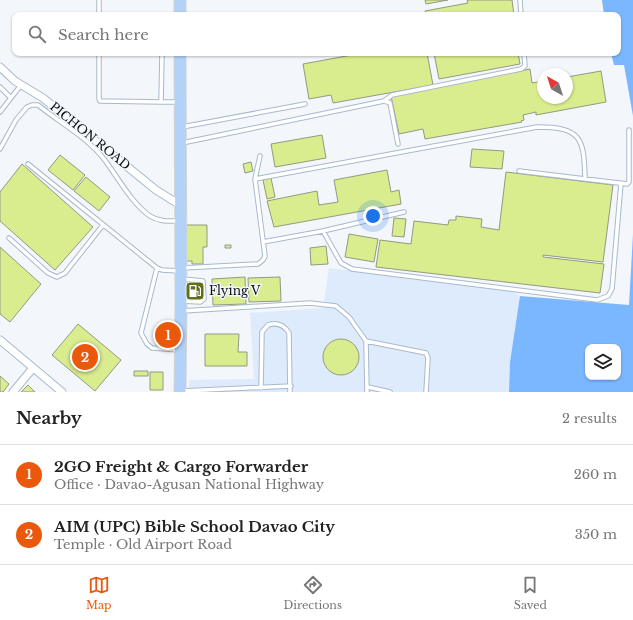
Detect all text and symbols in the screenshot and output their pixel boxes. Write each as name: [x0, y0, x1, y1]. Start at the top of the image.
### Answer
search box: [12, 12, 621, 56]
icon: search: [26, 23, 48, 45]
text: Search here: [58, 25, 149, 44]
north arrow: [537, 68, 573, 104]
street label: PICHON ROAD: [47, 99, 134, 173]
your location: [363, 206, 383, 226]
fuel station icon: Flying V: [184, 280, 206, 302]
place label: Flying V: [209, 283, 261, 298]
pin: 1: [155, 320, 181, 350]
pin: 2: [72, 342, 98, 372]
map controls: [585, 344, 621, 380]
button: layers: [585, 344, 621, 380]
text: Nearby: [16, 408, 82, 429]
text: 2 results: [562, 410, 617, 427]
text: 2GO Freight & Cargo Forwarder: [54, 457, 308, 476]
text: 1: [26, 466, 32, 483]
text: 260 m: [574, 466, 617, 483]
text: Office · Davao-Agusan National Highway: [54, 476, 324, 493]
text: AIM (UPC) Bible School Davao City: [54, 517, 335, 536]
text: 2: [25, 526, 33, 543]
text: 350 m: [575, 526, 617, 543]
text: Temple · Old Airport Road: [54, 536, 232, 553]
tab: Map: [86, 574, 112, 612]
tab: Directions: [283, 574, 342, 612]
tab: Saved: [514, 574, 547, 612]

